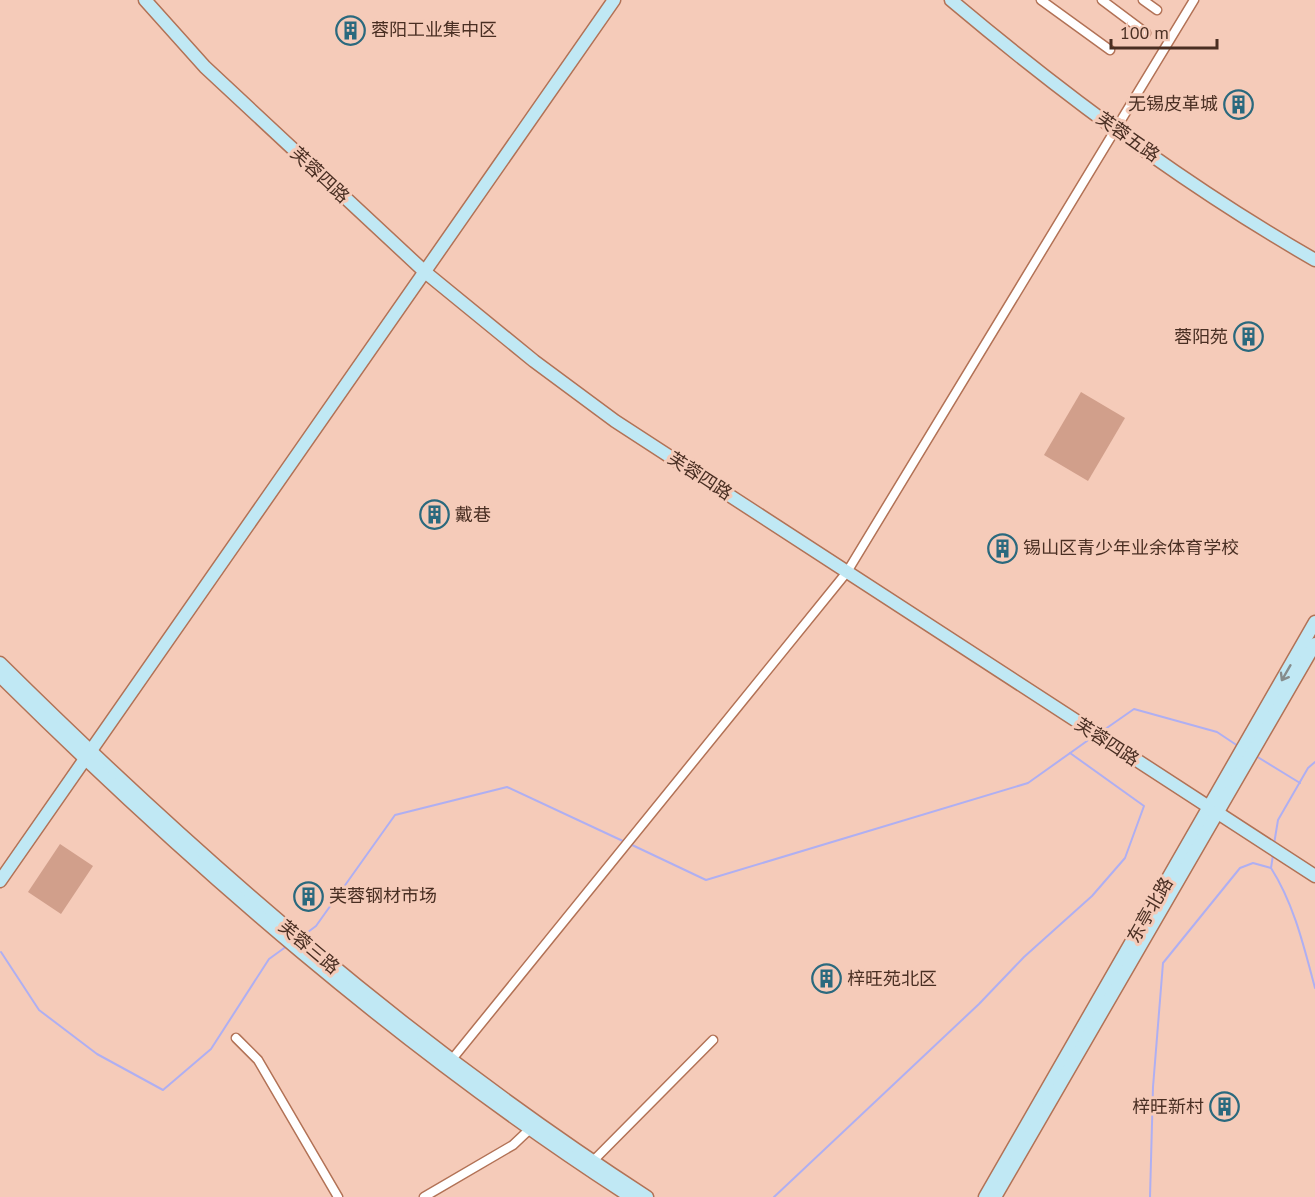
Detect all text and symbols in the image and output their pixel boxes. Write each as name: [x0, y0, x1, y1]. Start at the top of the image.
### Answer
scale bar: [1111, 12, 1218, 50]
building icon: 蓉阳工业集中区: [334, 14, 366, 46]
place label: 蓉阳工业集中区: [371, 18, 497, 41]
text: 100 m: [1120, 21, 1169, 44]
building icon: 无锡皮革城: [1223, 88, 1255, 120]
place label: 无锡皮革城: [1128, 92, 1218, 115]
street label: 芙蓉五路: [1092, 107, 1164, 167]
street label: 芙蓉四路: [286, 142, 355, 208]
building icon: 蓉阳苑: [1233, 321, 1265, 353]
place label: 蓉阳苑: [1174, 325, 1228, 348]
street label: 芙蓉四路: [664, 446, 737, 505]
building icon: 戴巷: [418, 499, 450, 531]
place label: 戴巷: [455, 503, 491, 526]
building icon: 锡山区青少年业余体育学校: [986, 532, 1018, 564]
place label: 锡山区青少年业余体育学校: [1023, 536, 1239, 559]
one-way arrow: [1280, 664, 1292, 681]
street label: 芙蓉四路: [1071, 712, 1144, 771]
street label: 东亭北路: [1122, 873, 1178, 947]
building icon: 芙蓉钢材市场: [292, 880, 324, 912]
place label: 芙蓉钢材市场: [329, 884, 437, 907]
street label: 芙蓉三路: [274, 915, 344, 979]
building icon: 梓旺苑北区: [810, 963, 842, 995]
place label: 梓旺苑北区: [847, 967, 937, 990]
building icon: 梓旺新村: [1209, 1091, 1241, 1123]
place label: 梓旺新村: [1132, 1095, 1204, 1118]

